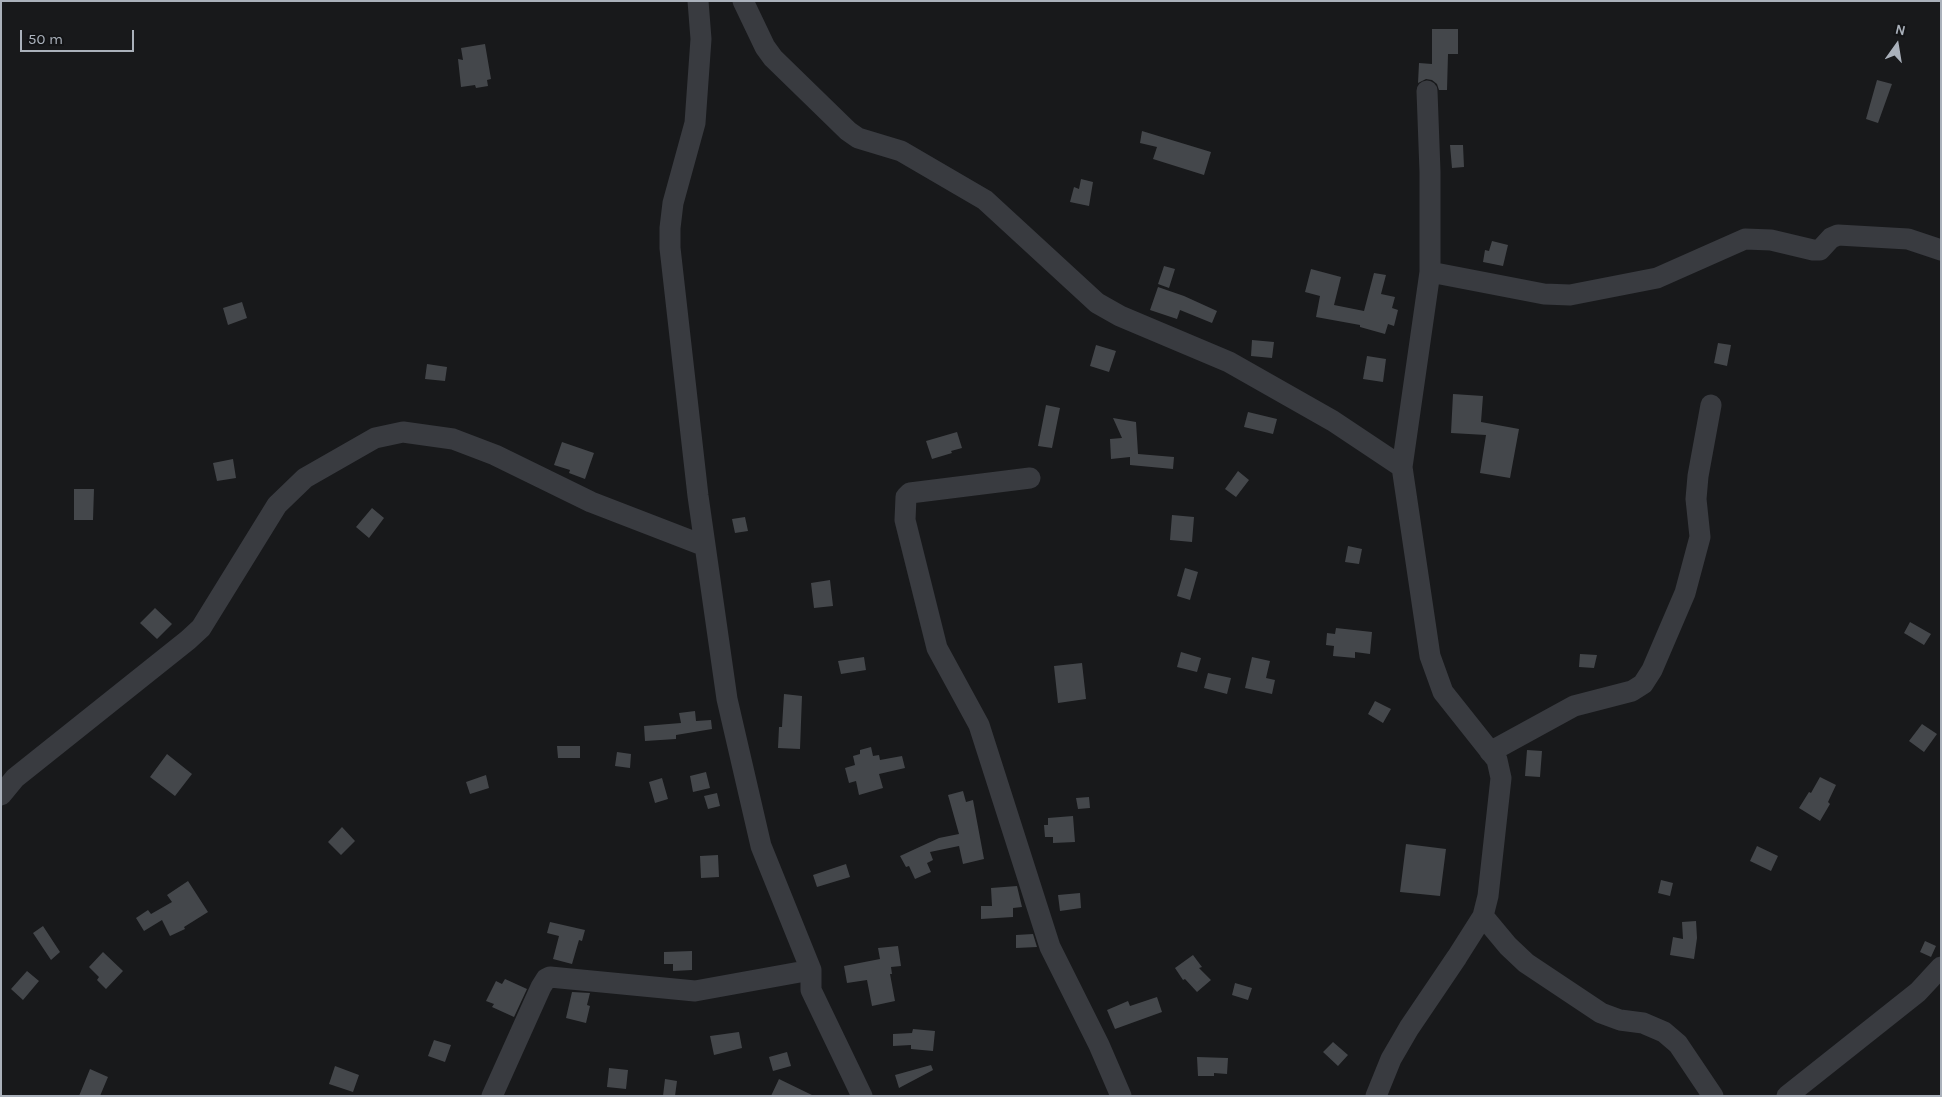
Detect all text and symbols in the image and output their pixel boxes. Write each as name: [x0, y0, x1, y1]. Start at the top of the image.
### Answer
scale bar: [22, 20, 136, 52]
north arrow: [1872, 20, 1922, 70]
text: N: [1894, 20, 1907, 39]
text: 50 m: [28, 30, 63, 48]

